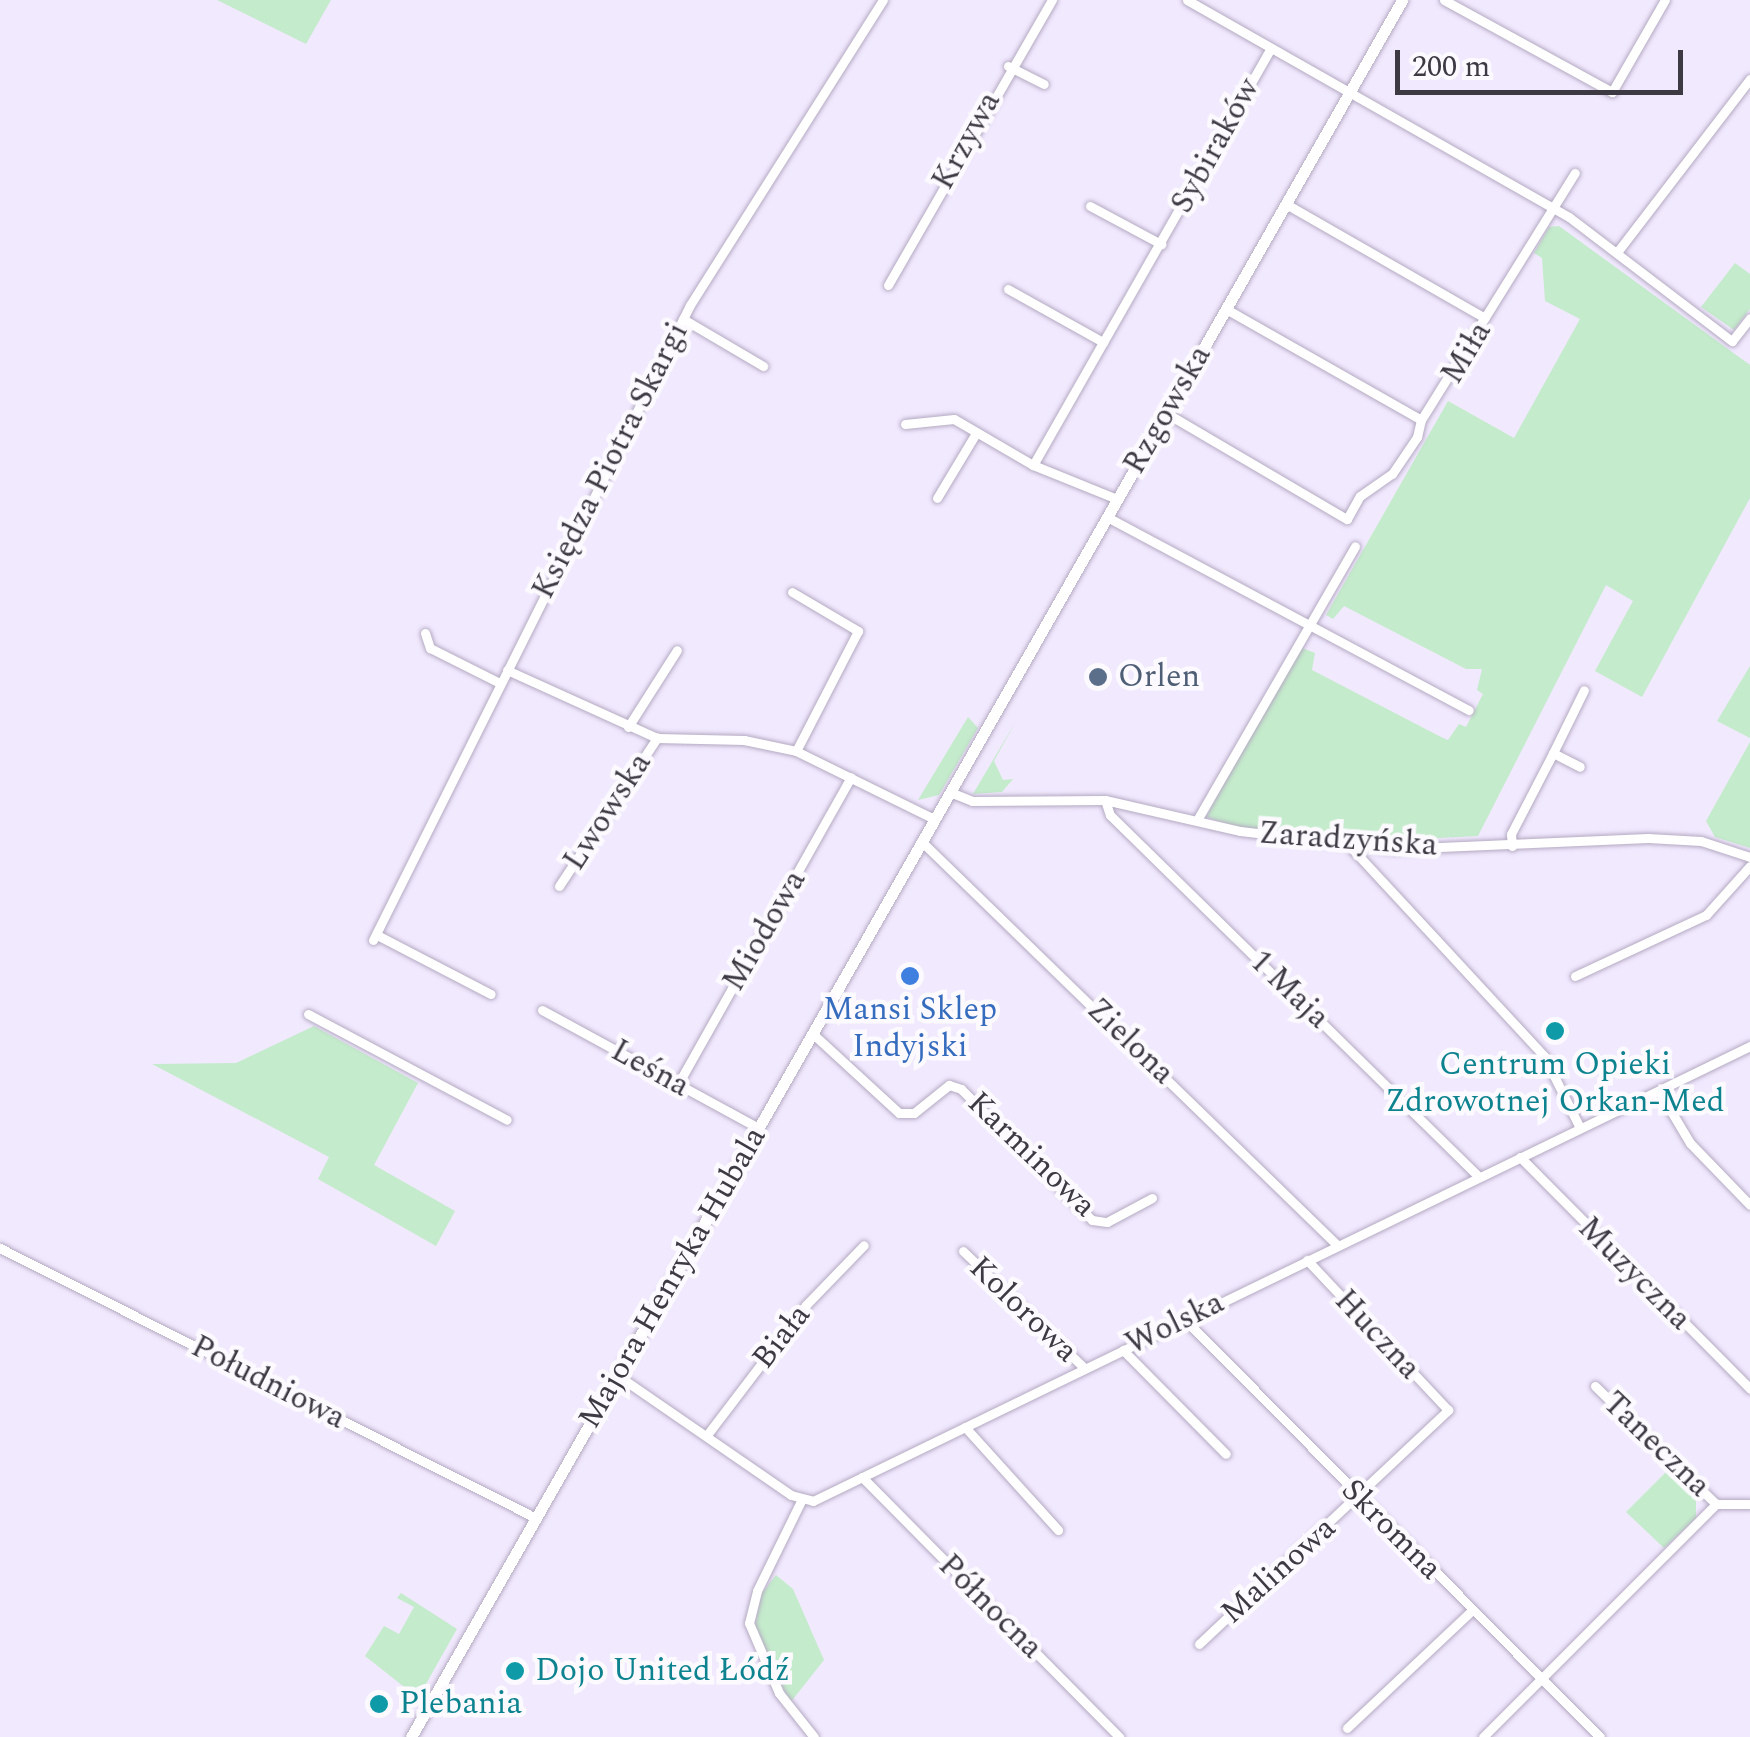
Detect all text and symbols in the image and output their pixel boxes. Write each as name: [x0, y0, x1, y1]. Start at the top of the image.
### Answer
scale bar: [1400, 30, 1688, 92]
text: 200 m: [1412, 44, 1490, 90]
street label: Sybiraków: [1163, 72, 1269, 220]
street label: Krzywa: [924, 85, 1010, 197]
street label: Miła: [1434, 315, 1500, 391]
street label: Księdza Piotra Skargi: [525, 316, 697, 606]
street label: Rzgowska: [1116, 339, 1220, 481]
place label: Orlen: [1118, 658, 1200, 696]
marker: Orlen: [1087, 666, 1109, 688]
street label: Lwowska: [556, 746, 660, 878]
street label: Zaradzyńska: [1257, 815, 1439, 865]
street label: Miodowa: [715, 864, 815, 998]
street label: 1 Maja: [1241, 943, 1337, 1037]
marker: Mansi Sklep Indyjski: [899, 965, 921, 987]
street label: Zielona: [1078, 991, 1182, 1093]
place label: Mansi Sklep Indyjski: [823, 992, 997, 1067]
marker: Centrum Opieki Zdrowotnej Orkan-Med: [1544, 1020, 1566, 1042]
street label: Leśna: [604, 1032, 696, 1106]
place label: Centrum Opieki Zdrowotnej Orkan-Med: [1385, 1047, 1725, 1122]
street label: Karminowa: [959, 1084, 1103, 1226]
street label: Majora Henryka Hubala: [571, 1120, 775, 1436]
street label: Muzyczna: [1569, 1209, 1699, 1339]
street label: Kolorowa: [961, 1249, 1085, 1371]
street label: Huczna: [1326, 1282, 1428, 1388]
street label: Wolska: [1120, 1284, 1230, 1364]
street label: Biała: [745, 1297, 819, 1377]
street label: Południowa: [185, 1328, 351, 1438]
street label: Taneczna: [1594, 1384, 1718, 1506]
street label: Skromna: [1333, 1472, 1449, 1588]
street label: Malinowa: [1214, 1509, 1344, 1633]
street label: Północna: [930, 1547, 1050, 1667]
place label: Dojo United Łódź: [535, 1652, 790, 1690]
marker: Dojo United Łódź: [504, 1660, 526, 1682]
place label: Plebania: [399, 1685, 522, 1723]
marker: Plebania: [368, 1693, 390, 1715]

